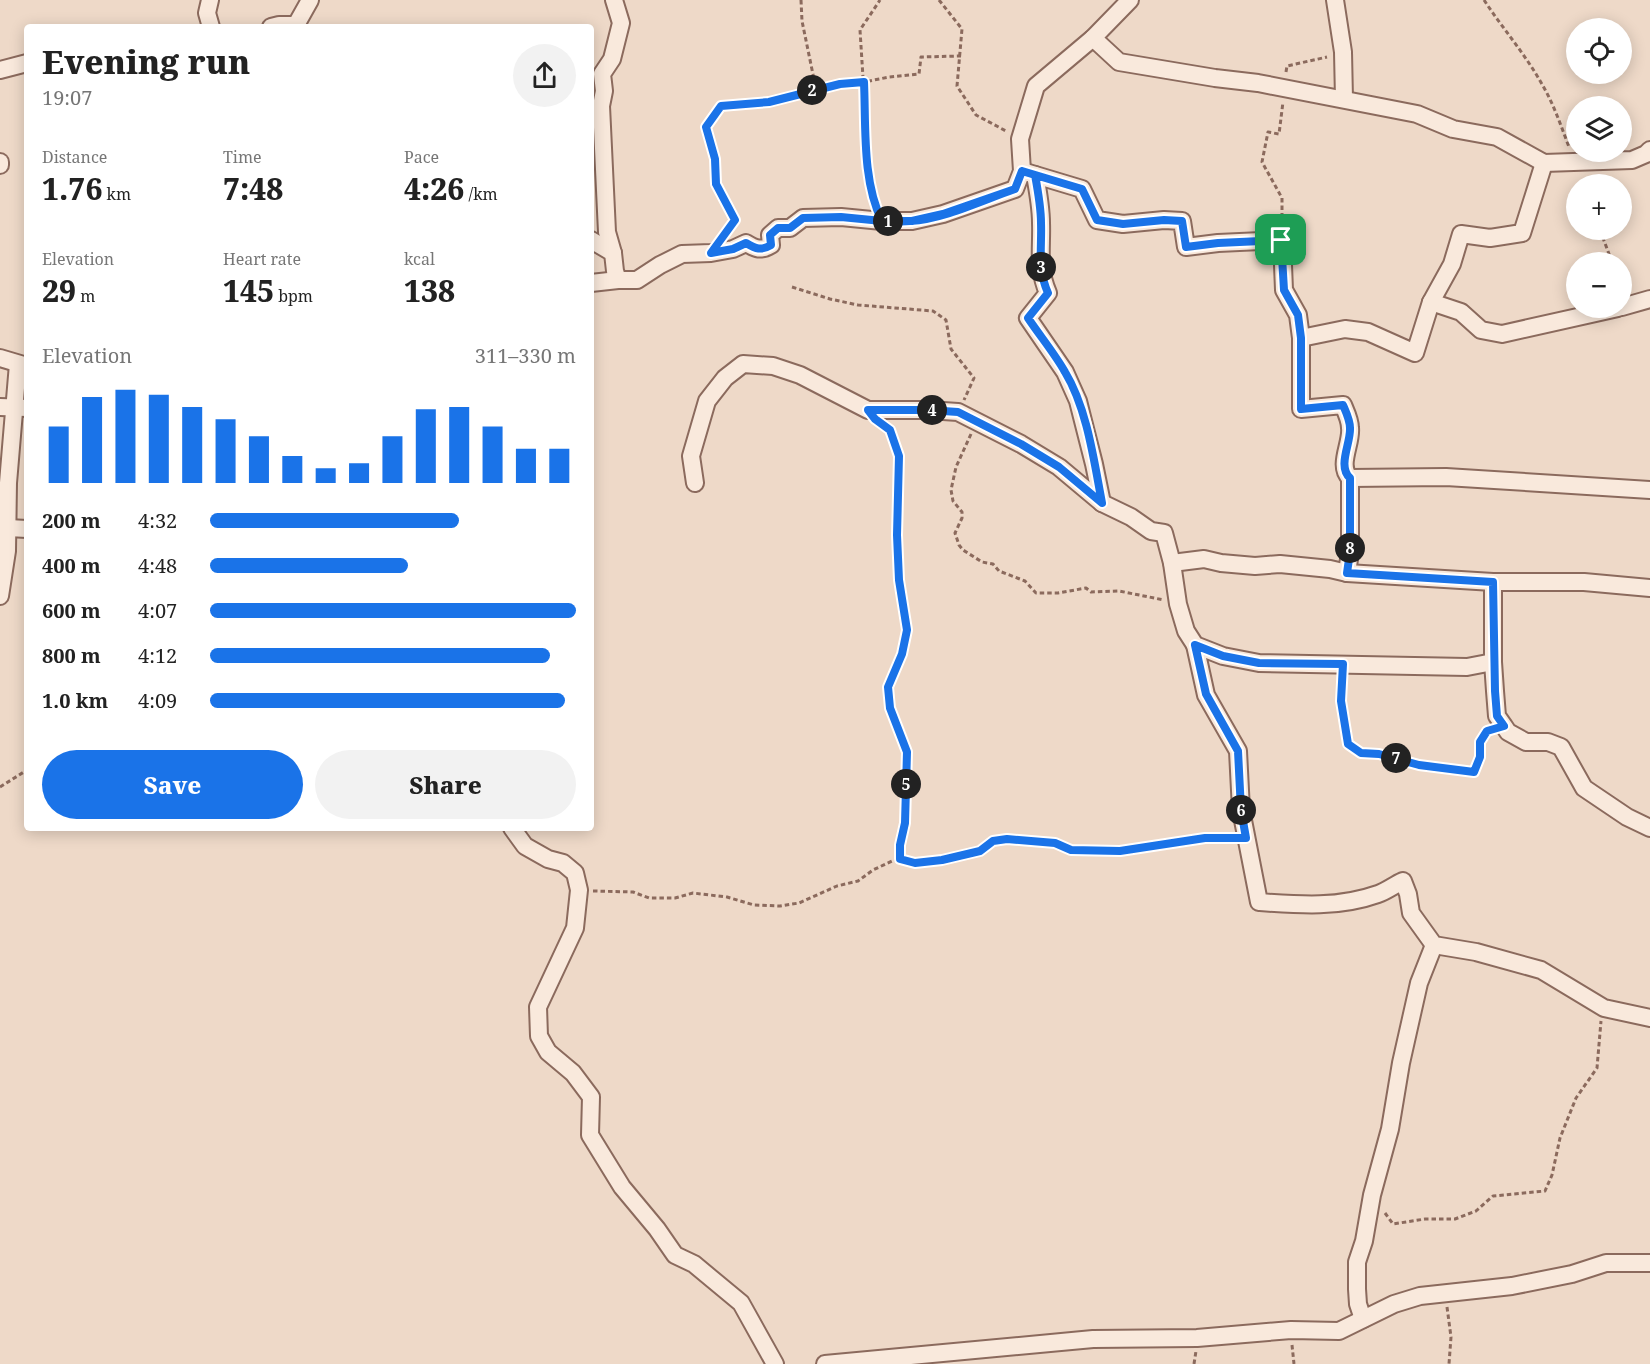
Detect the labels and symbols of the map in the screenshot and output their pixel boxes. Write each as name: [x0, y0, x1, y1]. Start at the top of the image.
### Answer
pin: 2: [797, 75, 827, 105]
pin: 1: [873, 206, 903, 236]
pin: [1255, 214, 1306, 265]
pin: 3: [1026, 252, 1056, 282]
pin: 4: [917, 395, 947, 425]
pin: 8: [1335, 533, 1365, 563]
pin: 7: [1381, 743, 1411, 773]
pin: 5: [891, 769, 921, 799]
pin: 6: [1226, 795, 1256, 825]

